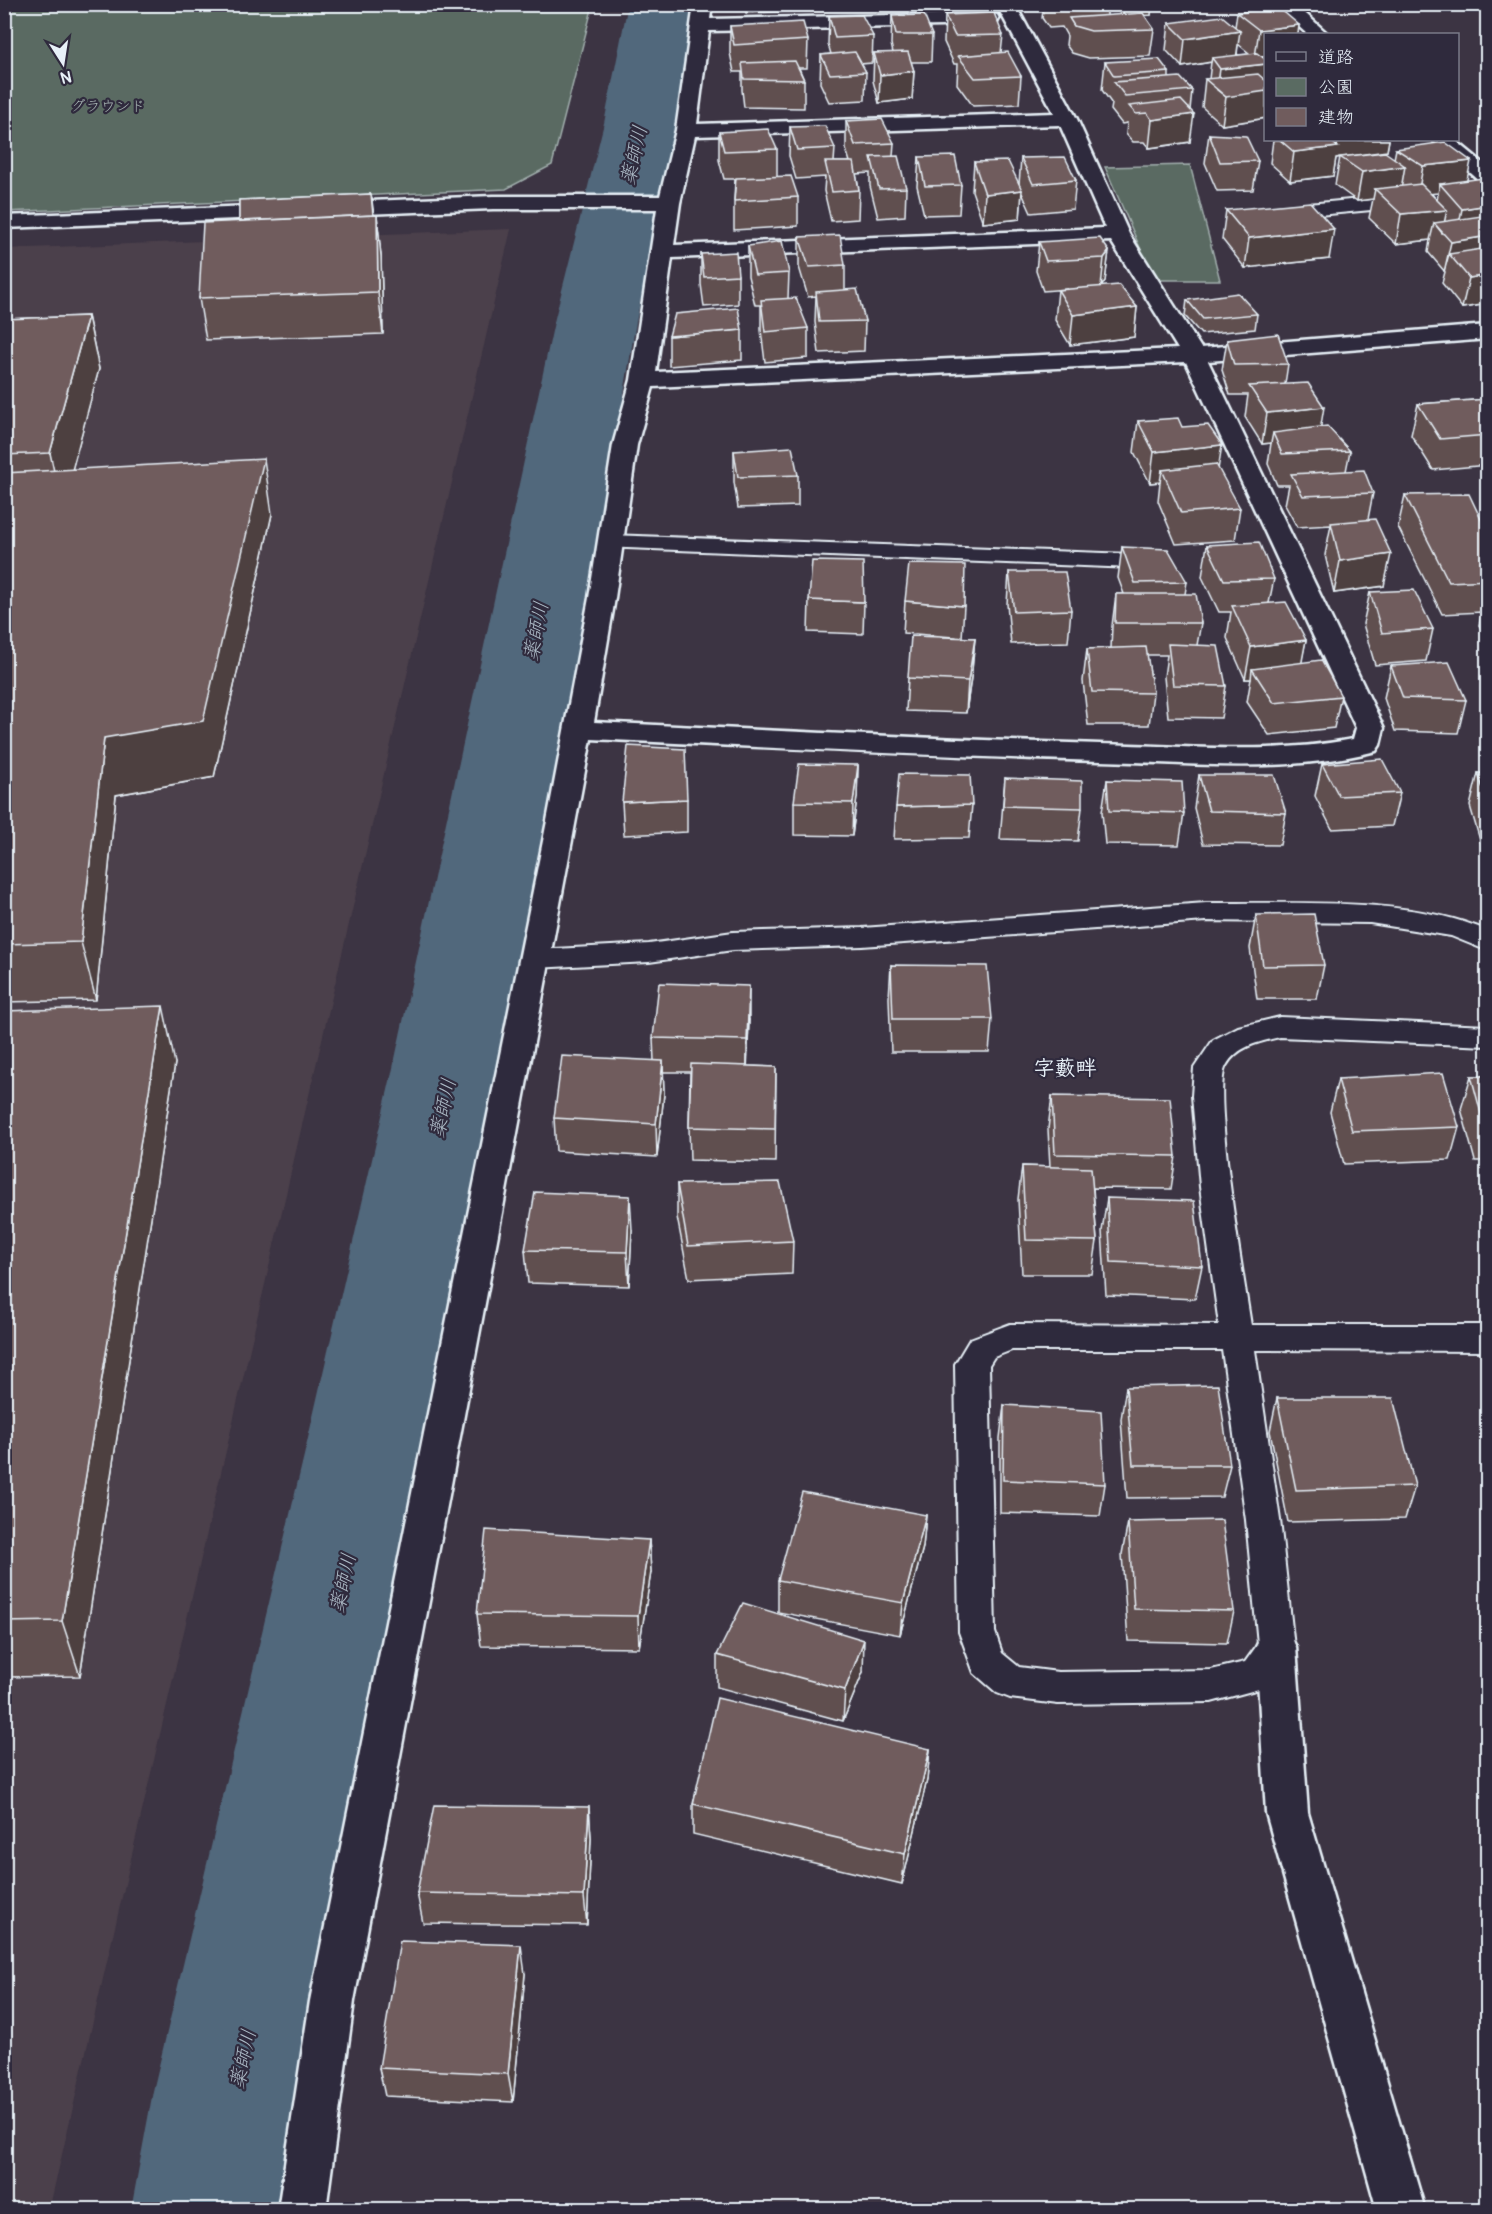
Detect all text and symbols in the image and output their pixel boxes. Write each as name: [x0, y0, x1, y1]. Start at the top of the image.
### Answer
north arrow: [33, 33, 93, 93]
legend: [1264, 33, 1459, 141]
text: 道路: [1318, 46, 1354, 69]
text: N: [58, 66, 73, 88]
text: 公園: [1318, 76, 1354, 99]
park label: グラウンド: [70, 97, 146, 116]
text: 建物: [1318, 106, 1354, 129]
water label: 薬師川: [615, 123, 653, 187]
water label: 薬師川: [518, 599, 554, 663]
district label: 字藪畔: [1034, 1055, 1097, 1082]
water label: 薬師川: [425, 1076, 461, 1140]
water label: 薬師川: [325, 1551, 361, 1615]
water label: 薬師川: [225, 2027, 261, 2091]

